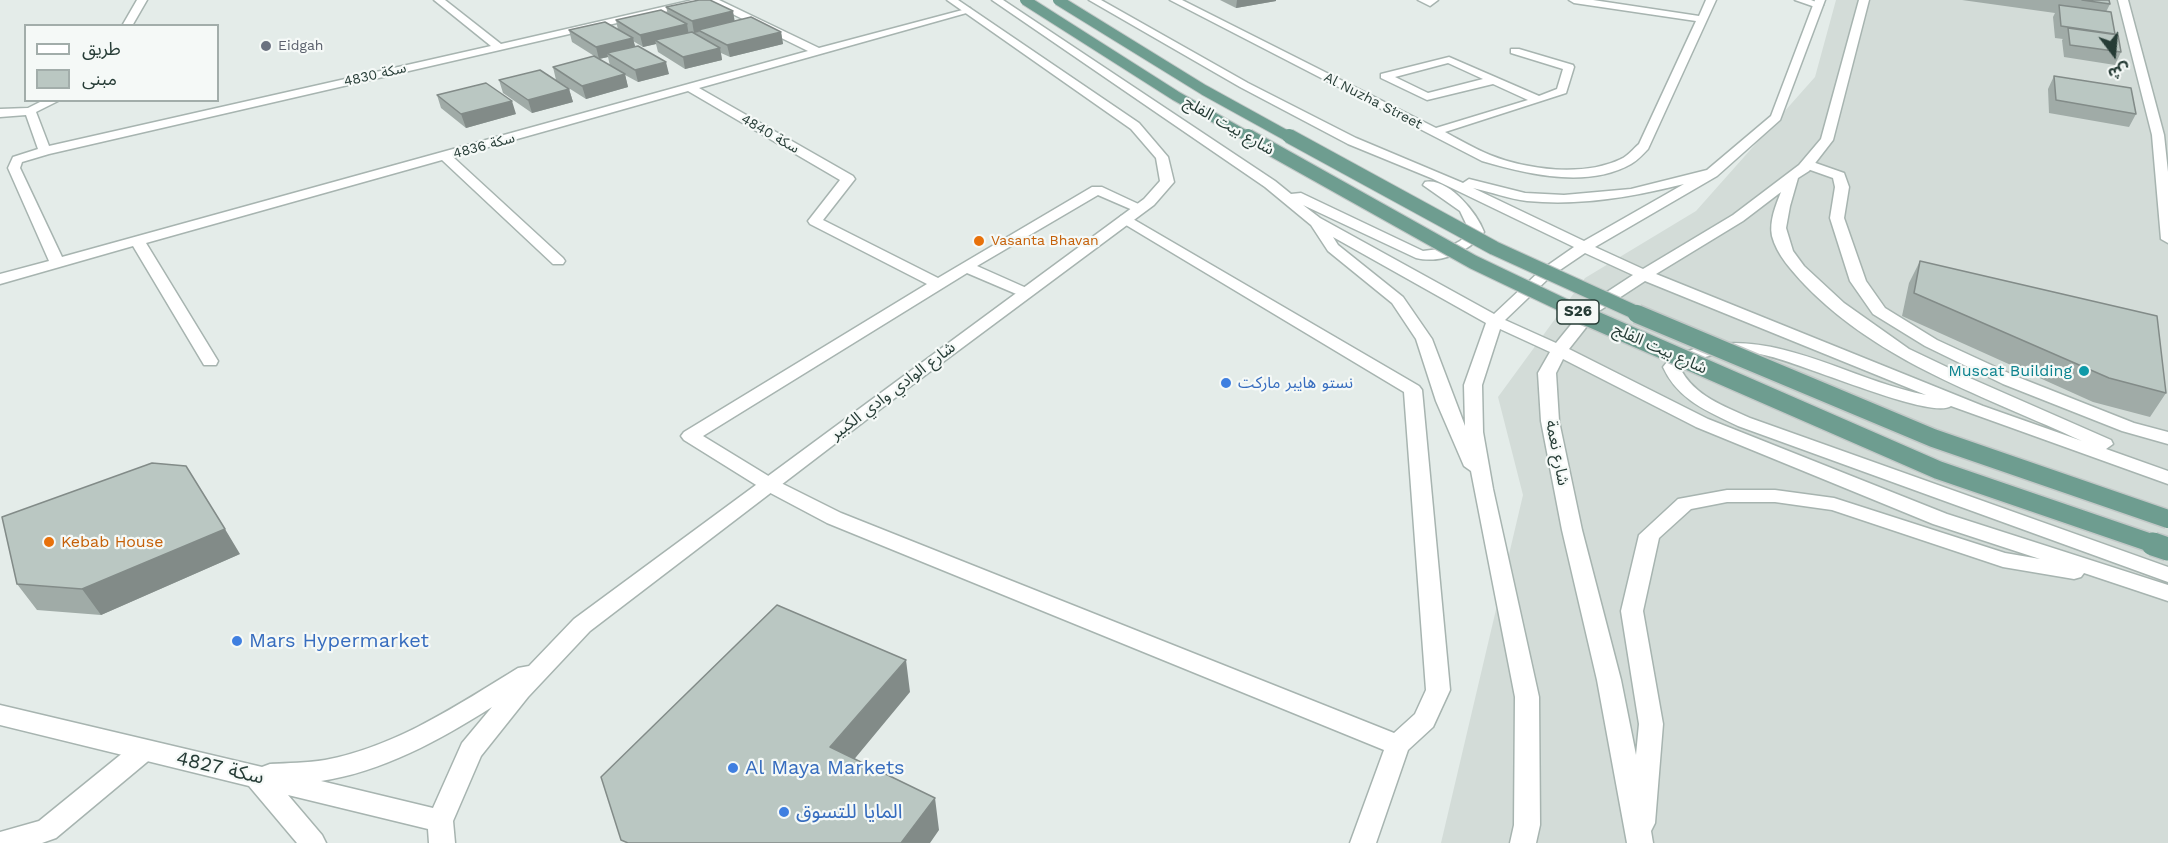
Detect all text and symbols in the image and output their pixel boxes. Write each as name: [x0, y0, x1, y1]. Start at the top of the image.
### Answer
legend: [24, 24, 219, 102]
north arrow: [2084, 24, 2144, 84]
text: طريق: [82, 38, 121, 59]
place label: Eidgah: [278, 38, 323, 54]
marker: Eidgah: [259, 39, 273, 53]
street label: سكة 4830: [342, 60, 408, 90]
text: ش: [2106, 60, 2132, 84]
text: مبنى: [82, 68, 117, 89]
street label: Al Nuzha Street: [1321, 69, 1425, 133]
street label: شارع بيت الفلج: [1180, 92, 1278, 160]
street label: سكة 4840: [738, 111, 802, 157]
street label: سكة 4836: [451, 130, 517, 162]
place label: Vasanta Bhavan: [991, 233, 1099, 249]
marker: Vasanta Bhavan: [972, 234, 986, 248]
road number: S26: [1557, 300, 1599, 324]
street label: شارع بيت الفلج: [1610, 320, 1710, 378]
street label: شارع الوادي وادي الكبير: [827, 338, 959, 444]
place label: Muscat Building: [1948, 361, 2072, 381]
marker: Muscat Building: [2077, 364, 2091, 378]
place label: نستو هايبر ماركت: [1238, 373, 1353, 393]
marker: نستو هايبر ماركت: [1219, 376, 1233, 390]
street label: شارع نعمة: [1541, 419, 1573, 487]
place label: Kebab House: [61, 532, 163, 552]
marker: Kebab House: [42, 535, 56, 549]
place label: Mars Hypermarket: [249, 629, 429, 653]
marker: Mars Hypermarket: [230, 634, 244, 648]
street label: سكة 4827: [174, 746, 266, 790]
place label: Al Maya Markets: [745, 756, 905, 780]
marker: Al Maya Markets: [726, 761, 740, 775]
place label: المايا للتسوق: [796, 800, 903, 824]
marker: المايا للتسوق: [777, 805, 791, 819]

